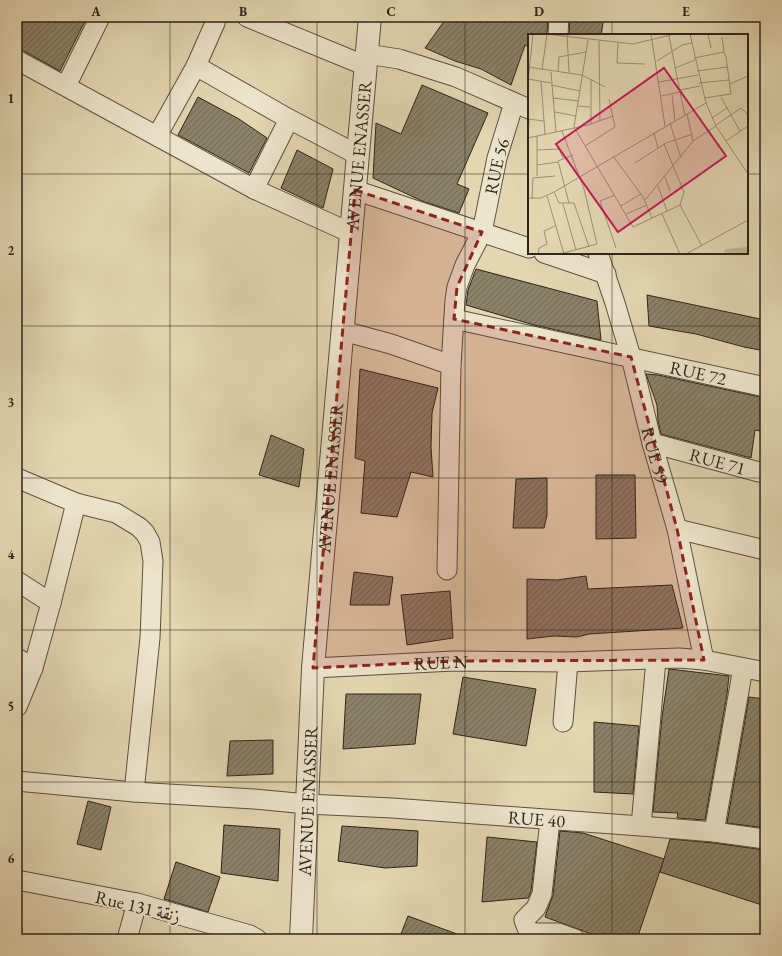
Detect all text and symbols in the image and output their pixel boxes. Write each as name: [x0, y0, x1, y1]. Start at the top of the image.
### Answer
text: A: [90, 3, 101, 20]
text: B: [239, 3, 247, 20]
text: C: [386, 3, 396, 20]
text: D: [534, 3, 544, 20]
text: E: [682, 3, 690, 20]
inset map: [528, 34, 748, 254]
street label: AVENUE ENASSER: [340, 79, 376, 232]
text: 1: [8, 90, 15, 107]
street label: RUE 56: [478, 135, 514, 196]
text: 2: [8, 242, 15, 259]
street label: RUE 72: [668, 355, 729, 390]
text: 3: [8, 394, 15, 411]
street label: AVENUE ENASSER: [312, 402, 348, 555]
street label: RUE 59: [637, 424, 675, 486]
street label: RUE 71: [687, 442, 748, 479]
text: 4: [8, 546, 15, 563]
street label: RUE N: [413, 649, 469, 674]
text: 5: [8, 698, 14, 715]
street label: AVENUE ENASSER: [292, 725, 322, 878]
street label: RUE 40: [507, 805, 566, 832]
text: 6: [8, 850, 15, 867]
street label: Rue 131 زنقة: [93, 885, 183, 927]

